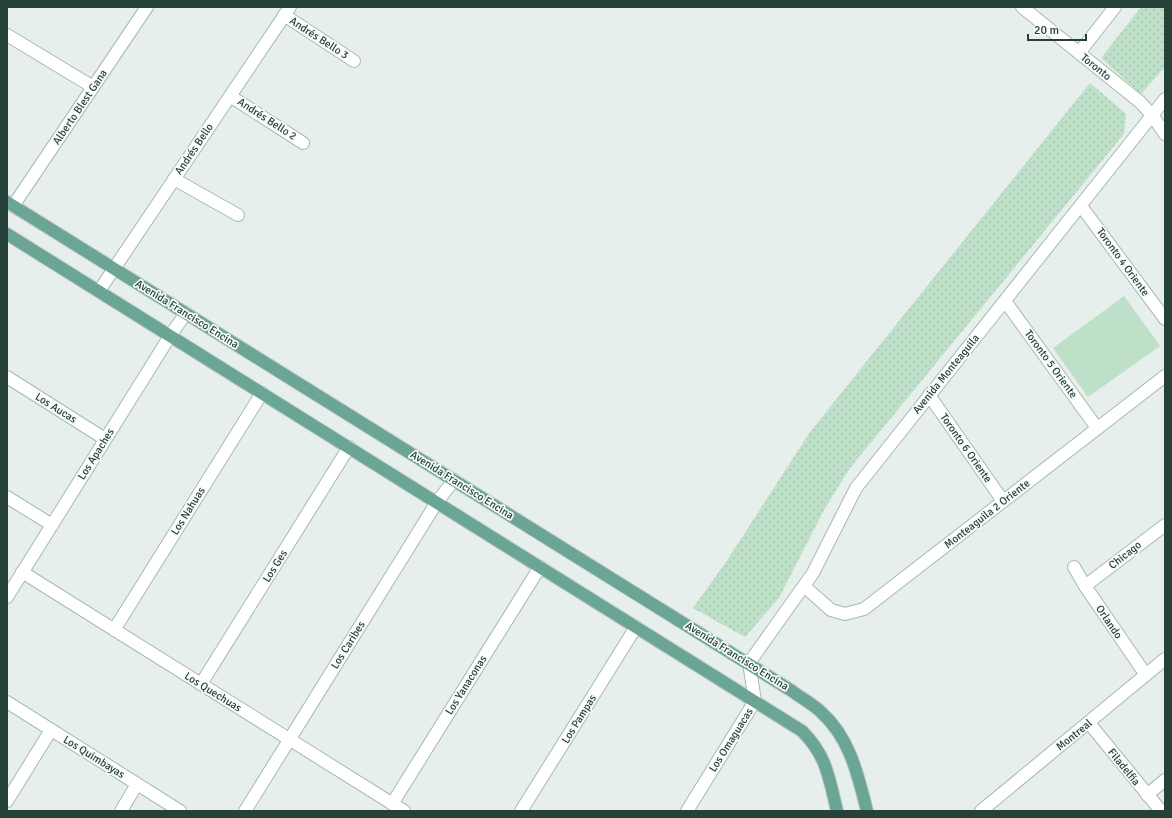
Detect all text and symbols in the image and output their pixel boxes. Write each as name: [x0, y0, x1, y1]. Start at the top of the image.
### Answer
street label: Andrés Bello 3: [287, 14, 351, 62]
scale bar: [1028, 16, 1086, 42]
text: 20 m: [1034, 23, 1059, 38]
street label: Toronto: [1078, 51, 1114, 83]
street label: Alberto Blest Gana: [50, 67, 110, 147]
street label: Andrés Bello 2: [235, 95, 299, 143]
street label: Andrés Bello: [172, 121, 216, 177]
street label: Toronto 4 Oriente: [1094, 225, 1152, 299]
street label: Avenida Francisco Encina: [133, 277, 241, 351]
street label: Toronto 5 Oriente: [1022, 327, 1080, 401]
street label: Avenida Monteaguila: [910, 331, 982, 416]
street label: Los Aucas: [33, 390, 79, 426]
street label: Toronto 6 Oriente: [937, 411, 995, 485]
street label: Los Apaches: [75, 426, 117, 482]
street label: Avenida Francisco Encina: [408, 448, 516, 522]
street label: Monteaguila 2 Oriente: [942, 477, 1032, 551]
street label: Los Nahuas: [168, 485, 208, 537]
street label: Chicago: [1106, 538, 1144, 572]
street label: Los Ges: [260, 547, 290, 585]
street label: Orlando: [1093, 603, 1125, 641]
street label: Los Caribes: [328, 619, 368, 671]
street label: Avenida Francisco Encina: [683, 619, 791, 693]
street label: Los Yanaconas: [443, 653, 490, 717]
street label: Los Quechuas: [182, 669, 244, 715]
street label: Los Pampas: [559, 692, 599, 746]
street label: Los Omaguacas: [706, 705, 756, 774]
street label: Montreal: [1053, 717, 1095, 753]
street label: Los Quimbayas: [61, 733, 127, 781]
street label: Filadelfia: [1105, 746, 1143, 788]

